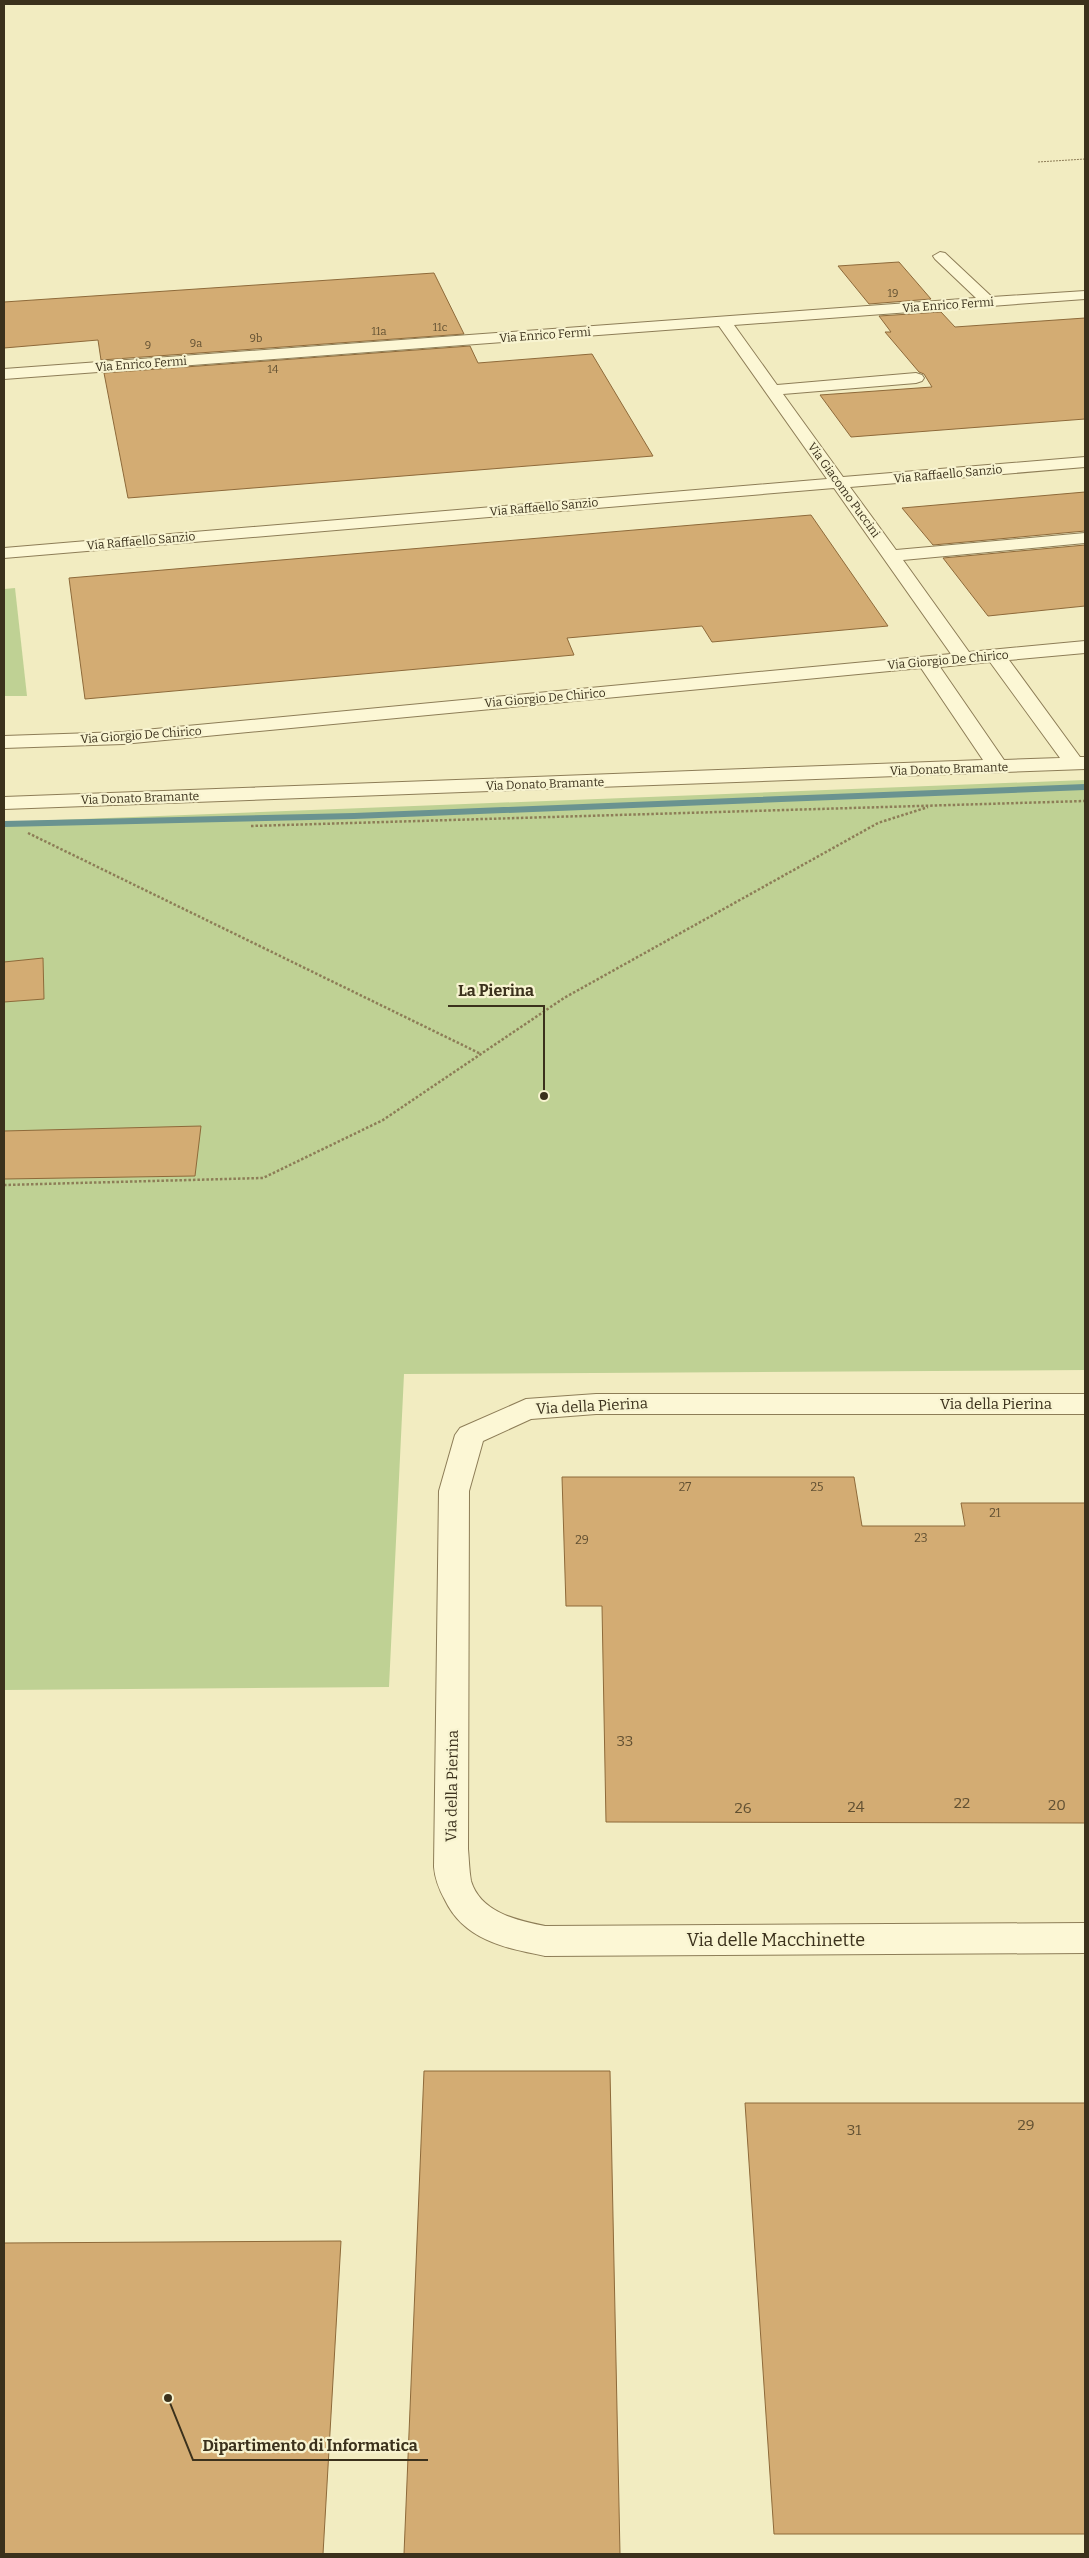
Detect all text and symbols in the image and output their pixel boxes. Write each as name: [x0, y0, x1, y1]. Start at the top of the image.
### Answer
house number: 19: [888, 287, 898, 300]
street label: Via Enrico Fermi: [902, 295, 995, 315]
house number: 11c: [433, 321, 448, 334]
house number: 11a: [372, 325, 386, 338]
street label: Via Enrico Fermi: [499, 325, 592, 345]
house number: 9b: [250, 332, 262, 345]
house number: 9a: [190, 337, 202, 350]
house number: 9: [145, 339, 151, 352]
street label: Via Enrico Fermi: [95, 354, 188, 374]
house number: 14: [268, 363, 279, 376]
street label: Via Giacomo Puccini: [805, 440, 883, 540]
street label: Via Raffaello Sanzio: [893, 462, 1003, 486]
street label: Via Raffaello Sanzio: [489, 495, 599, 519]
street label: Via Raffaello Sanzio: [86, 529, 196, 553]
street label: Via Giorgio De Chirico: [887, 648, 1009, 672]
street label: Via Giorgio De Chirico: [484, 686, 606, 710]
street label: Via Giorgio De Chirico: [80, 724, 202, 746]
street label: Via Donato Bramante: [889, 760, 1009, 778]
street label: Via Donato Bramante: [485, 775, 605, 793]
street label: Via Donato Bramante: [80, 789, 200, 807]
callout: La Pierina: [448, 975, 544, 1006]
text: La Pierina: [458, 981, 534, 1000]
street label: Via della Pierina: [536, 1394, 648, 1418]
street label: Via della Pierina: [940, 1395, 1052, 1413]
house number: 27: [679, 1480, 691, 1494]
house number: 25: [811, 1480, 823, 1494]
house number: 21: [989, 1506, 1001, 1520]
house number: 23: [914, 1531, 928, 1545]
house number: 29: [575, 1533, 589, 1547]
street label: Via della Pierina: [442, 1730, 462, 1842]
house number: 33: [617, 1732, 633, 1750]
house number: 22: [954, 1794, 970, 1812]
house number: 20: [1048, 1796, 1066, 1814]
house number: 24: [848, 1798, 865, 1816]
house number: 26: [735, 1799, 752, 1817]
street label: Via delle Macchinette: [687, 1929, 865, 1951]
house number: 29: [1018, 2116, 1034, 2134]
house number: 31: [847, 2121, 861, 2139]
callout: Dipartimento di Informatica: [193, 2429, 428, 2460]
text: Dipartimento di Informatica: [202, 2436, 418, 2455]

